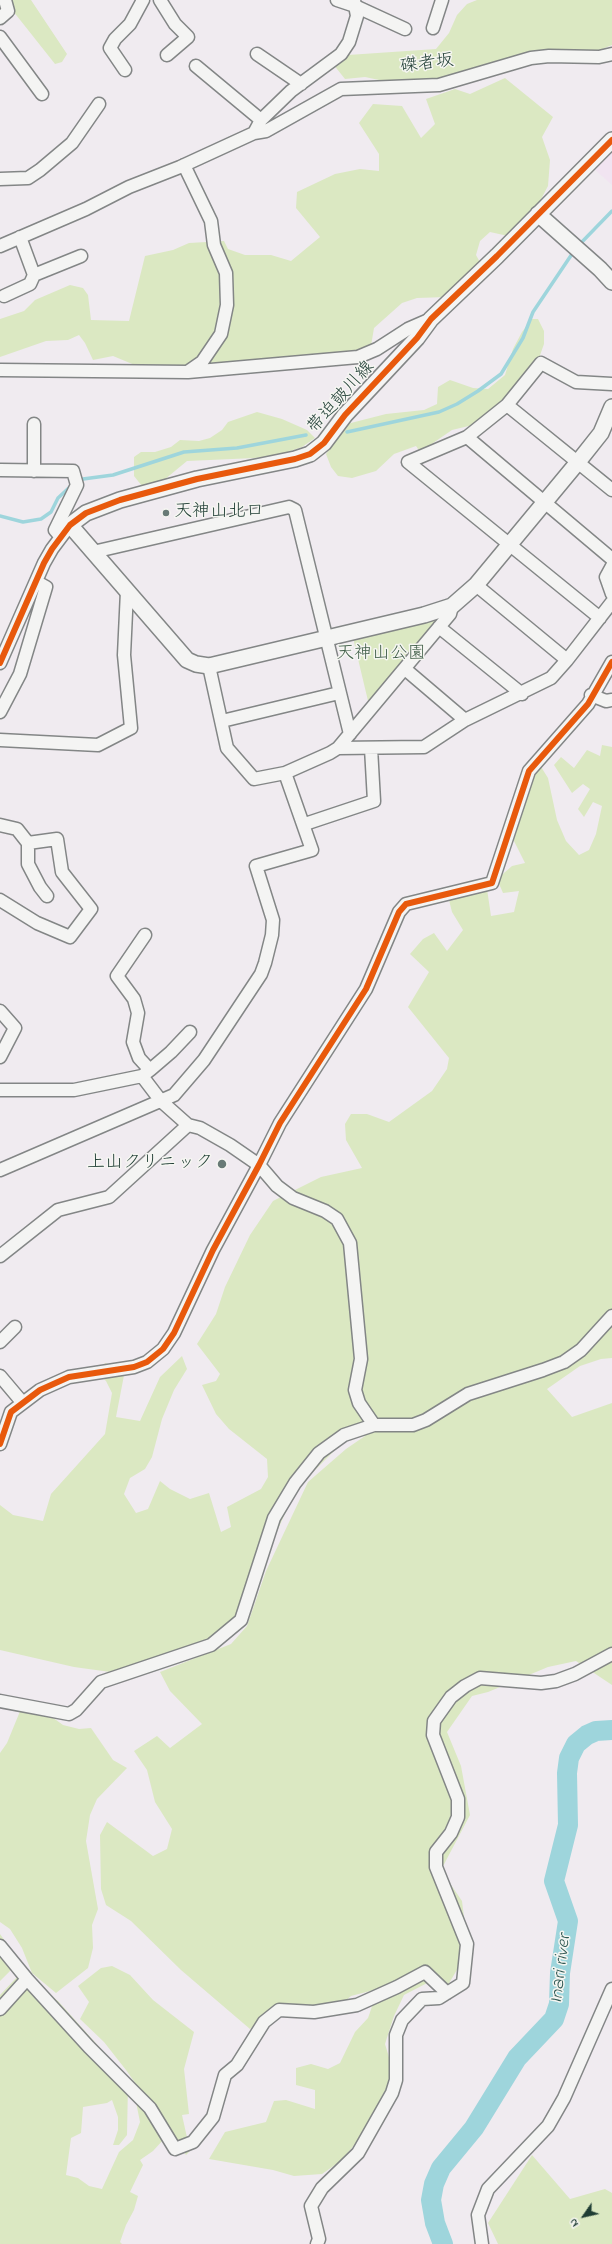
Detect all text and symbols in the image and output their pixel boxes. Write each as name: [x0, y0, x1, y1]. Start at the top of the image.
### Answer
street label: 磔者坂: [399, 51, 455, 79]
street label: 帯迫皷川線: [304, 357, 380, 439]
place label: 天神山北口: [174, 502, 264, 524]
marker: 天神山北口: [161, 508, 171, 518]
park label: 天神山公園: [336, 644, 426, 666]
place label: 上山クリニック: [87, 1153, 213, 1175]
marker: 上山クリニック: [216, 1158, 228, 1170]
water label: Inari river: [546, 1933, 578, 2005]
north arrow: [564, 2196, 604, 2236]
text: N: [565, 2215, 583, 2230]

